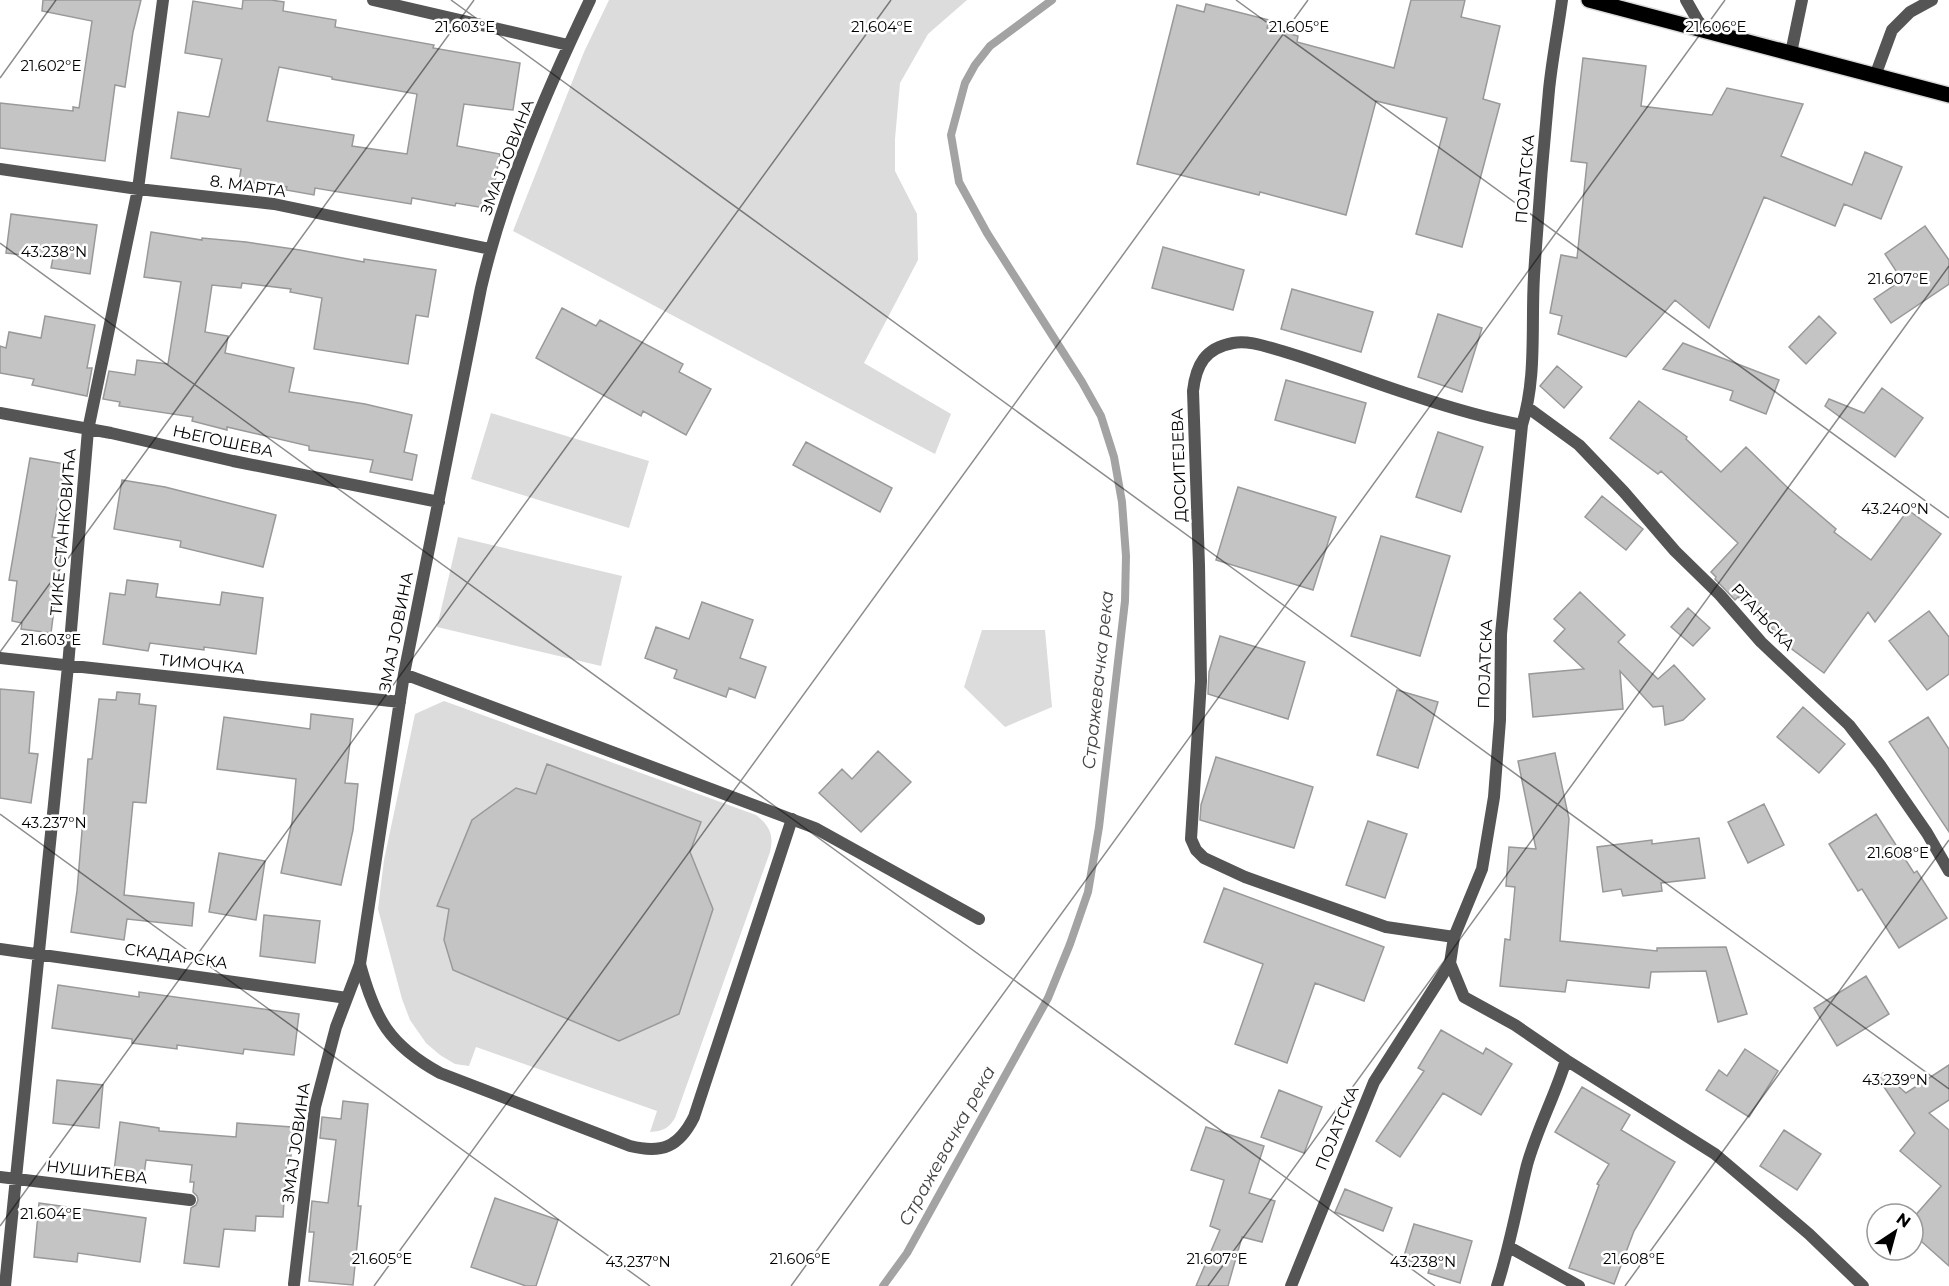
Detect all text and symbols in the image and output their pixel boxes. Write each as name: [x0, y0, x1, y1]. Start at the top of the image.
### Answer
text: 21.603°E: [435, 17, 495, 36]
text: 21.604°E: [851, 17, 913, 36]
text: 21.605°E: [1269, 17, 1329, 36]
text: 21.606°E: [1685, 17, 1747, 36]
text: 21.602°E: [21, 56, 81, 75]
street label: ЗМАЈ ЈОВИНА: [476, 96, 538, 218]
street label: ПОЈАТСКА: [1512, 134, 1538, 224]
street label: 8. МАРТА: [209, 171, 287, 201]
text: 43.238°N: [21, 242, 87, 261]
text: 21.607°E: [1867, 269, 1929, 288]
street label: ДОСИТЕЈЕВА: [1168, 408, 1190, 522]
street label: ЊЕГОШЕВА: [171, 421, 275, 461]
street label: ТИКЕ СТАНКОВИЋА: [46, 447, 80, 617]
text: 43.240°N: [1861, 499, 1929, 518]
street label: ЗМАЈ ЈОВИНА: [375, 570, 417, 694]
street label: РТАЊСКА: [1727, 580, 1799, 654]
water label: Стражевачка река: [1078, 590, 1118, 770]
street label: ПОЈАТСКА: [1474, 619, 1496, 709]
text: 21.603°E: [21, 630, 81, 649]
street label: ТИМОЧКА: [158, 650, 246, 678]
text: 43.237°N: [21, 813, 87, 832]
text: 21.608°E: [1867, 843, 1929, 862]
street label: СКАДАРСКА: [123, 939, 229, 973]
water label: Стражевачка река: [894, 1062, 1000, 1230]
text: 43.239°N: [1862, 1070, 1928, 1089]
street label: ЗМАЈ ЈОВИНА: [278, 1081, 314, 1205]
street label: ПОЈАТСКА: [1311, 1083, 1363, 1173]
street label: НУШИЋЕВА: [45, 1156, 149, 1188]
north arrow: [1865, 1202, 1925, 1262]
text: 21.604°E: [20, 1204, 82, 1223]
text: N: [1893, 1209, 1914, 1232]
text: 21.605°E: [352, 1249, 412, 1268]
text: 21.606°E: [769, 1249, 831, 1268]
text: 21.607°E: [1186, 1249, 1248, 1268]
text: 21.608°E: [1603, 1249, 1665, 1268]
text: 43.237°N: [605, 1252, 671, 1271]
text: 43.238°N: [1390, 1252, 1456, 1271]

